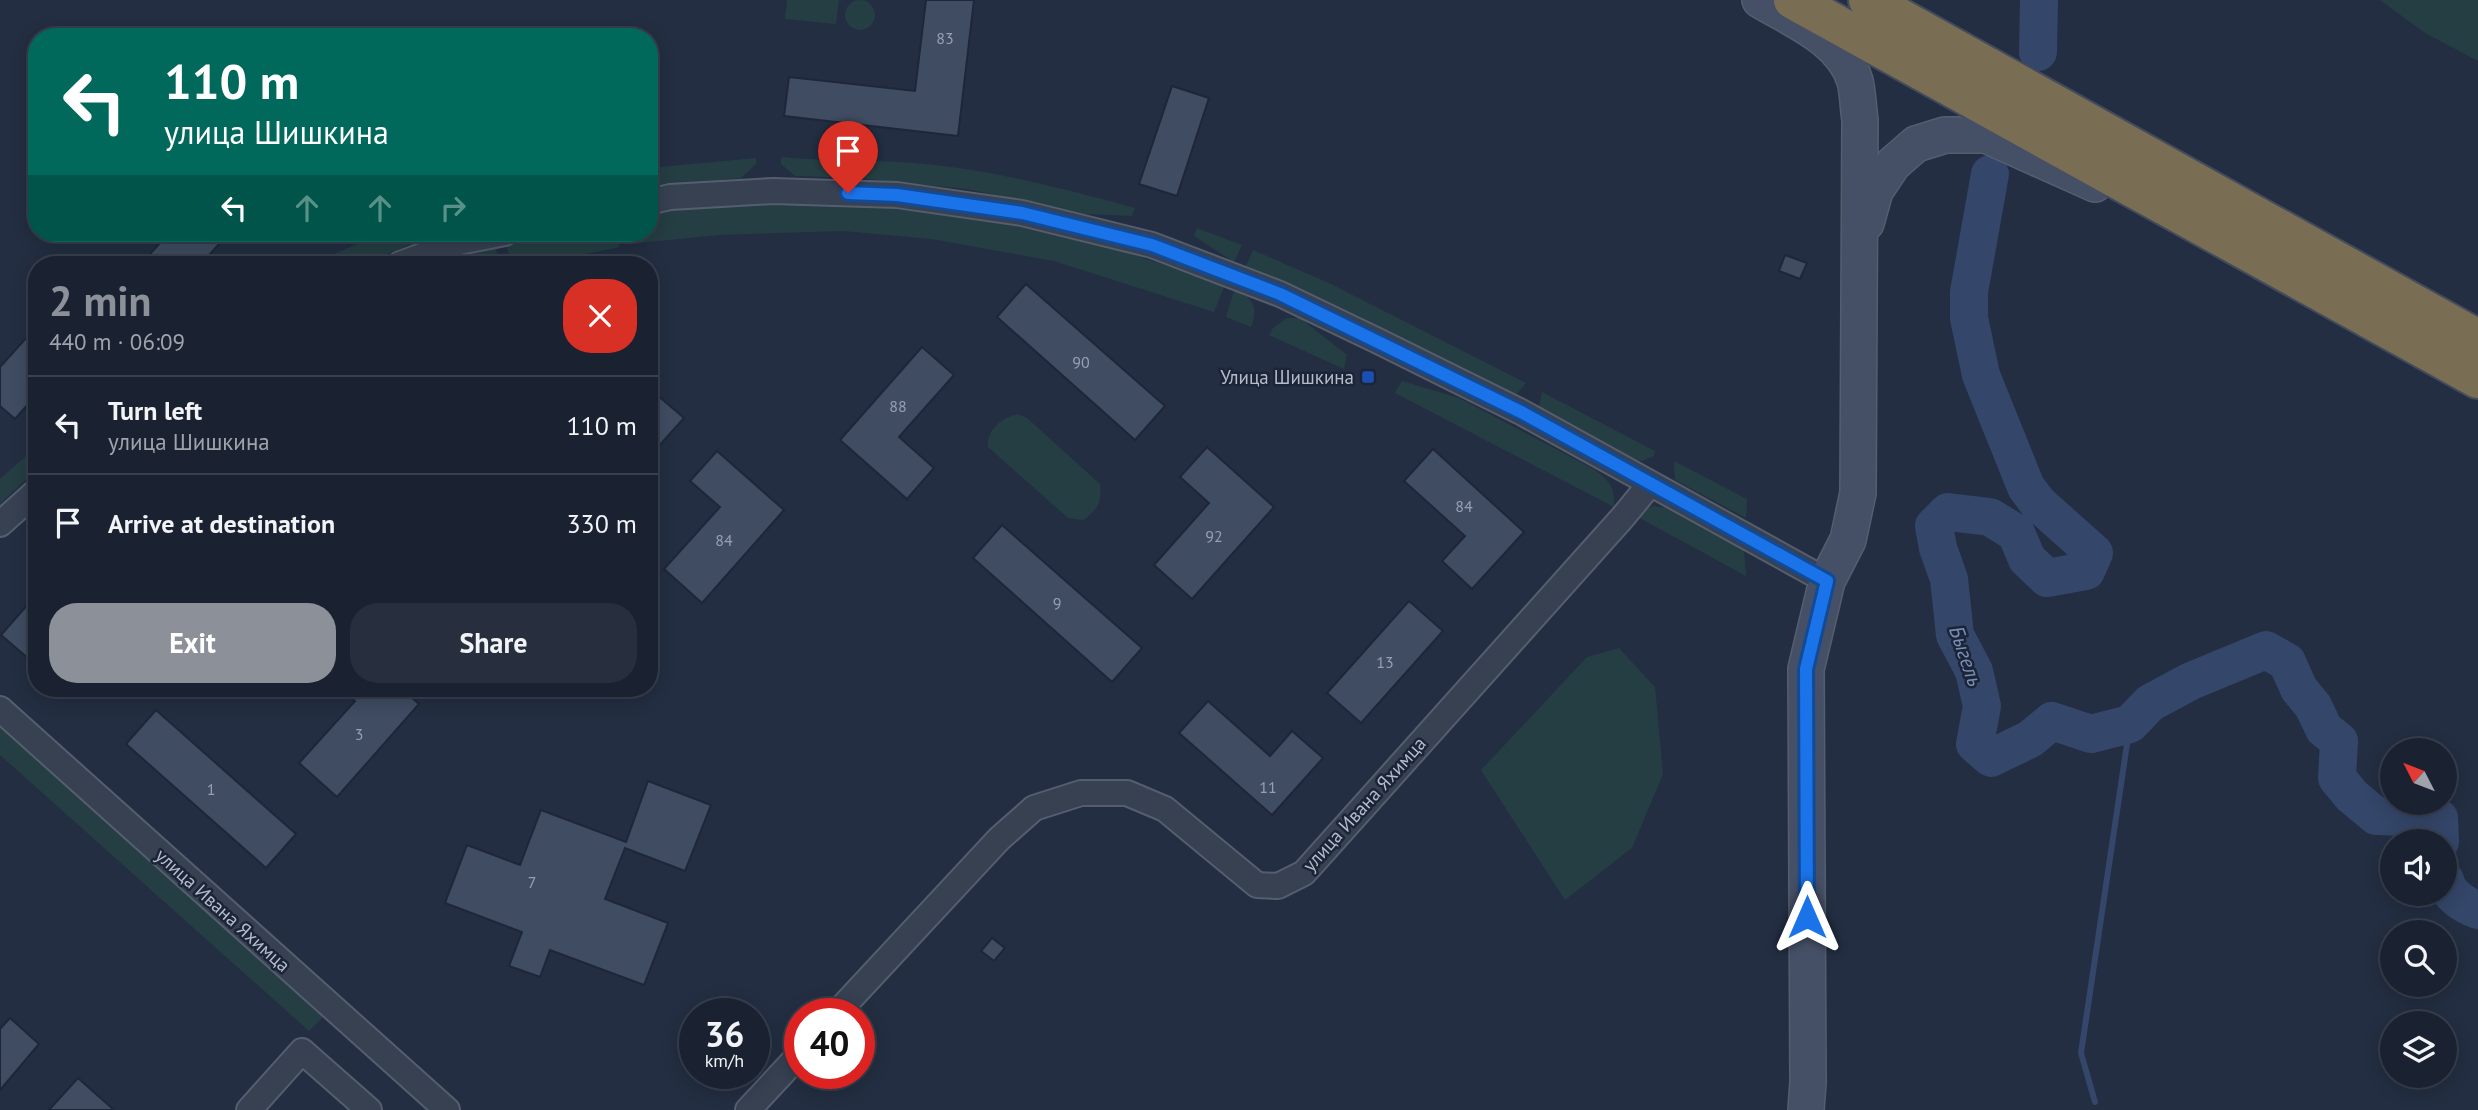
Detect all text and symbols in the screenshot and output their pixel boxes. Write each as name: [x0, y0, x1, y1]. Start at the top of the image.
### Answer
house number: 83: [936, 28, 954, 48]
text: 110 m: [164, 49, 299, 113]
icon: left: [49, 56, 140, 147]
text: улица Шишкина: [164, 111, 389, 153]
pin: [818, 121, 878, 193]
icon: arrive: [829, 132, 867, 170]
icon: left: [215, 189, 253, 227]
icon: ahead: [288, 189, 326, 227]
icon: ahead: [361, 189, 399, 227]
icon: right: [434, 189, 472, 227]
text: 2 min: [49, 273, 151, 328]
button: close: [563, 279, 637, 353]
text: 440 m · 06:09: [49, 327, 185, 356]
house number: 90: [1072, 352, 1090, 372]
place label: Улица Шишкина: [1220, 365, 1354, 389]
marker: Улица Шишкина: [1360, 369, 1376, 385]
text: Turn left: [108, 394, 202, 427]
house number: 88: [889, 396, 907, 416]
icon: left: [49, 406, 87, 444]
text: 110 m: [566, 409, 637, 442]
text: улица Шишкина: [108, 427, 270, 456]
house number: 84: [1455, 496, 1473, 516]
icon: arrive: [49, 504, 87, 542]
text: Arrive at destination: [108, 507, 335, 540]
text: 330 m: [566, 507, 637, 540]
house number: 92: [1205, 526, 1223, 546]
house number: 84: [715, 530, 733, 550]
house number: 9: [1053, 593, 1061, 613]
button: Exit: [49, 603, 336, 683]
button: Share: [350, 603, 637, 683]
water label: Быгель: [1943, 622, 1989, 690]
house number: 13: [1376, 652, 1394, 672]
house number: 3: [355, 724, 363, 744]
street label: улица Ивана Яхимца: [1297, 732, 1431, 876]
north arrow: [2380, 738, 2457, 816]
map controls: [2380, 738, 2457, 1088]
house number: 11: [1259, 777, 1277, 797]
house number: 1: [207, 779, 215, 799]
button: sound: [2380, 829, 2457, 906]
street label: улица Ивана Яхимца: [151, 843, 295, 977]
house number: 7: [528, 872, 536, 892]
position arrow: [1770, 880, 1844, 954]
button: search: [2380, 920, 2457, 997]
speed limit sign: 40: [784, 998, 875, 1089]
text: 36: [705, 1011, 744, 1057]
button: layers: [2380, 1011, 2457, 1088]
text: km/h: [705, 1049, 744, 1072]

